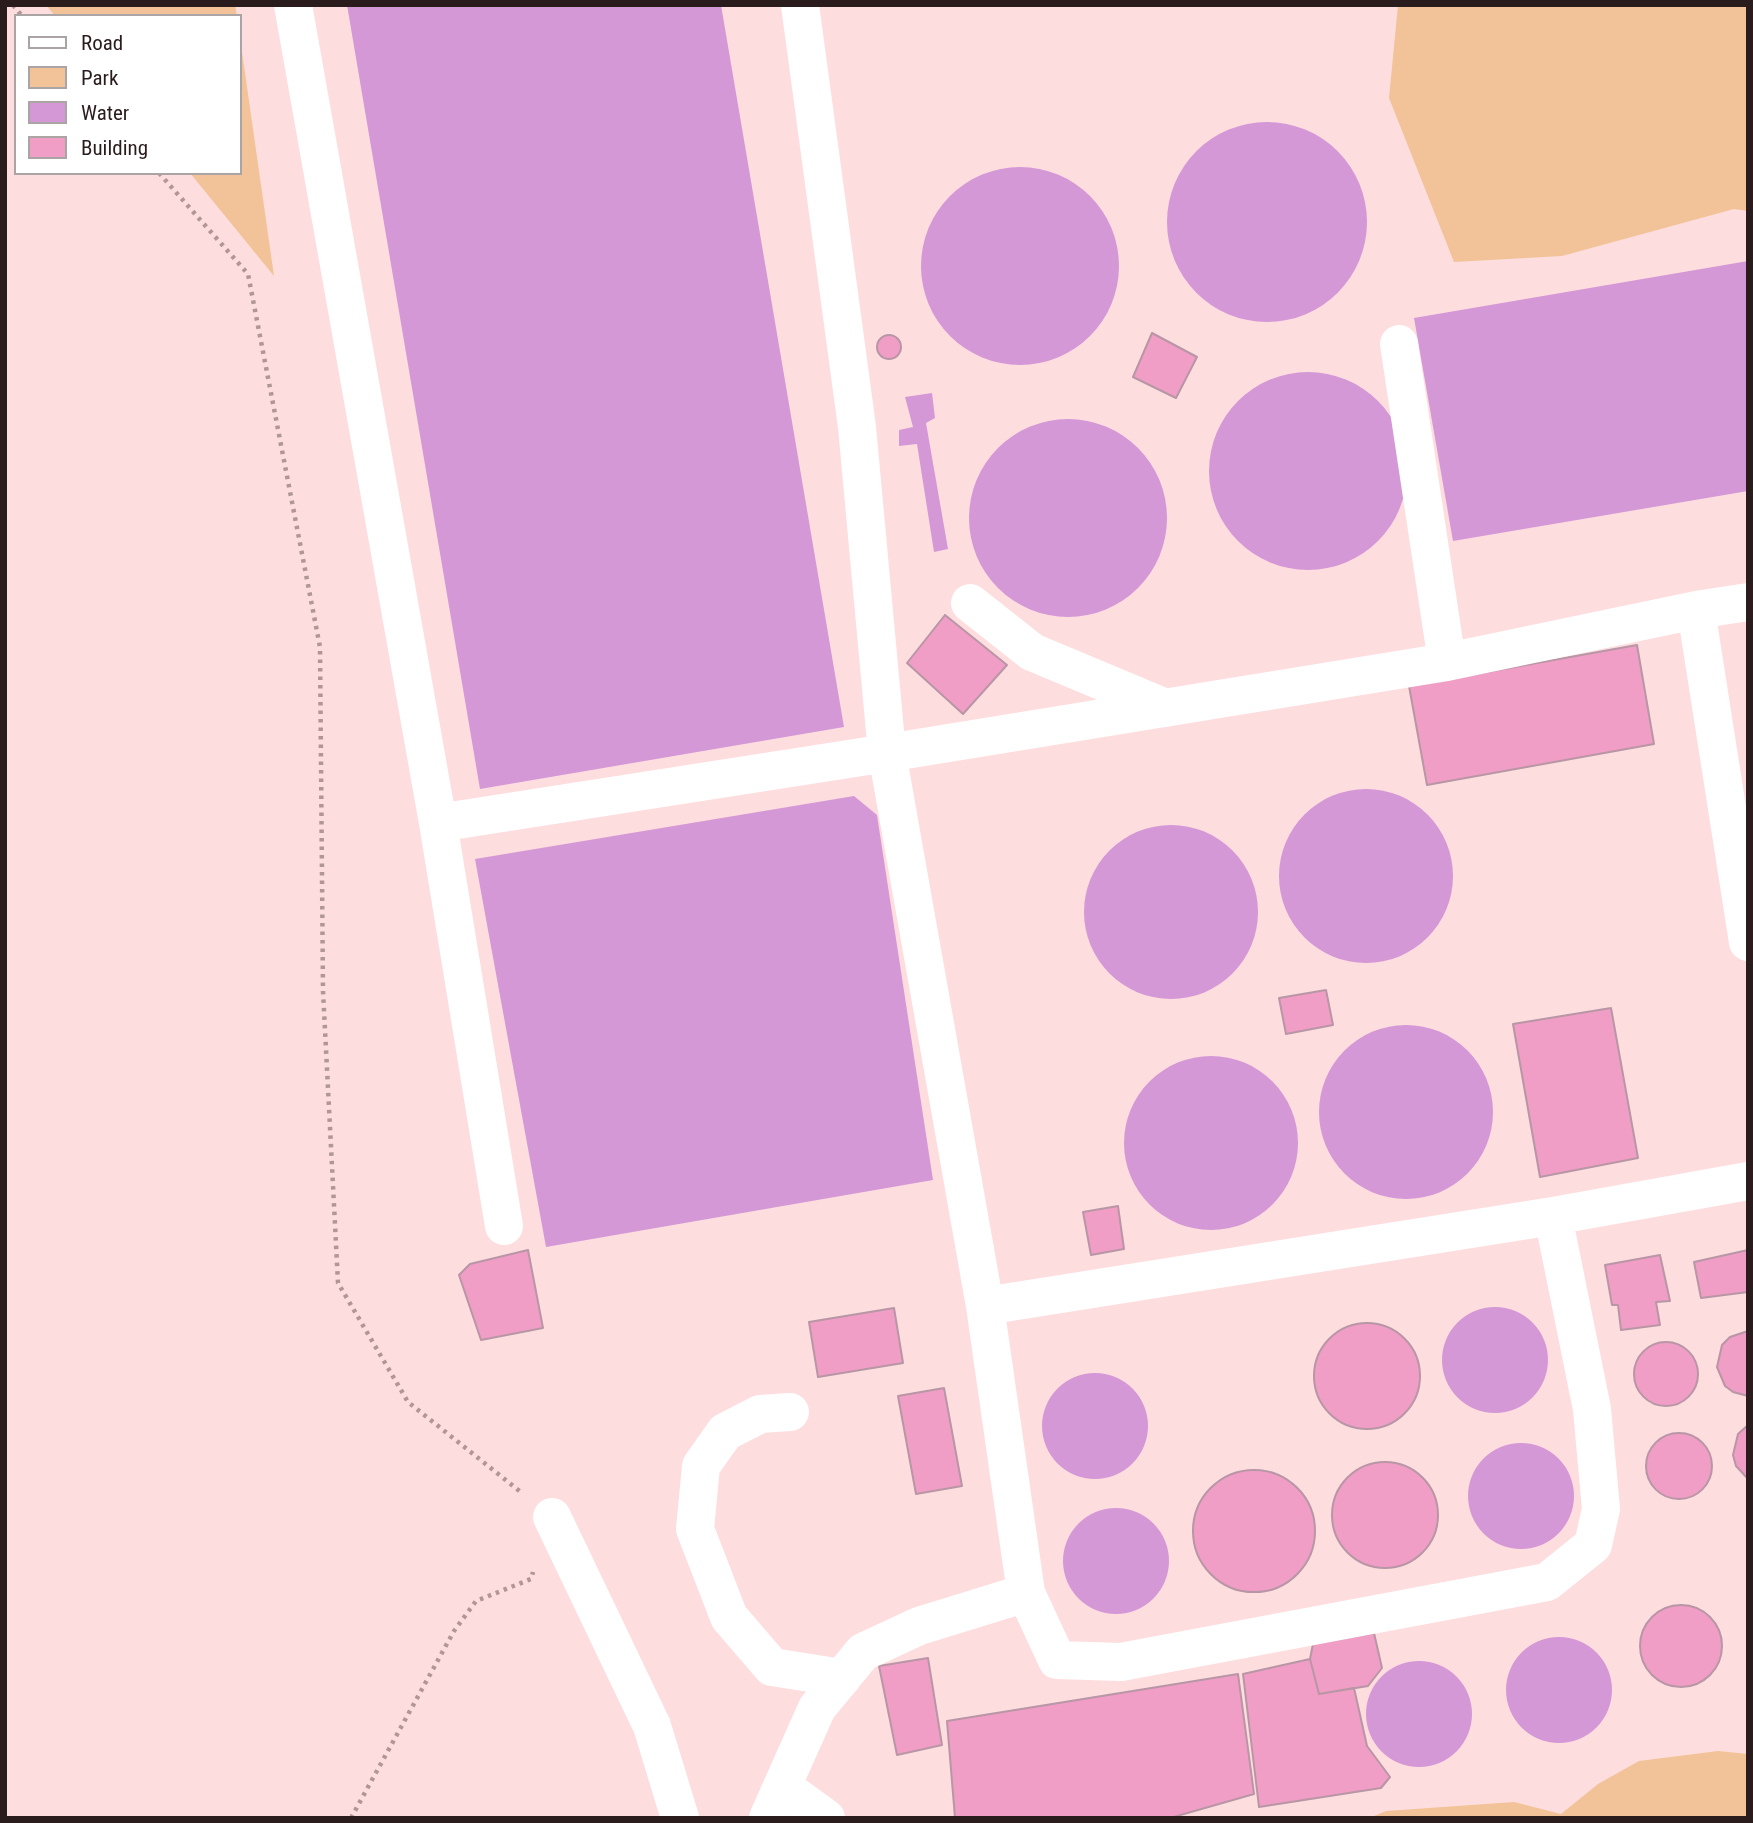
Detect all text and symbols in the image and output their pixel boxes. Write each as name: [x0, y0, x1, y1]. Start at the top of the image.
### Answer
legend: [14, 14, 242, 175]
text: Road: [81, 31, 123, 55]
text: Park: [81, 66, 118, 90]
text: Water: [81, 101, 129, 125]
text: Building: [81, 136, 148, 160]

